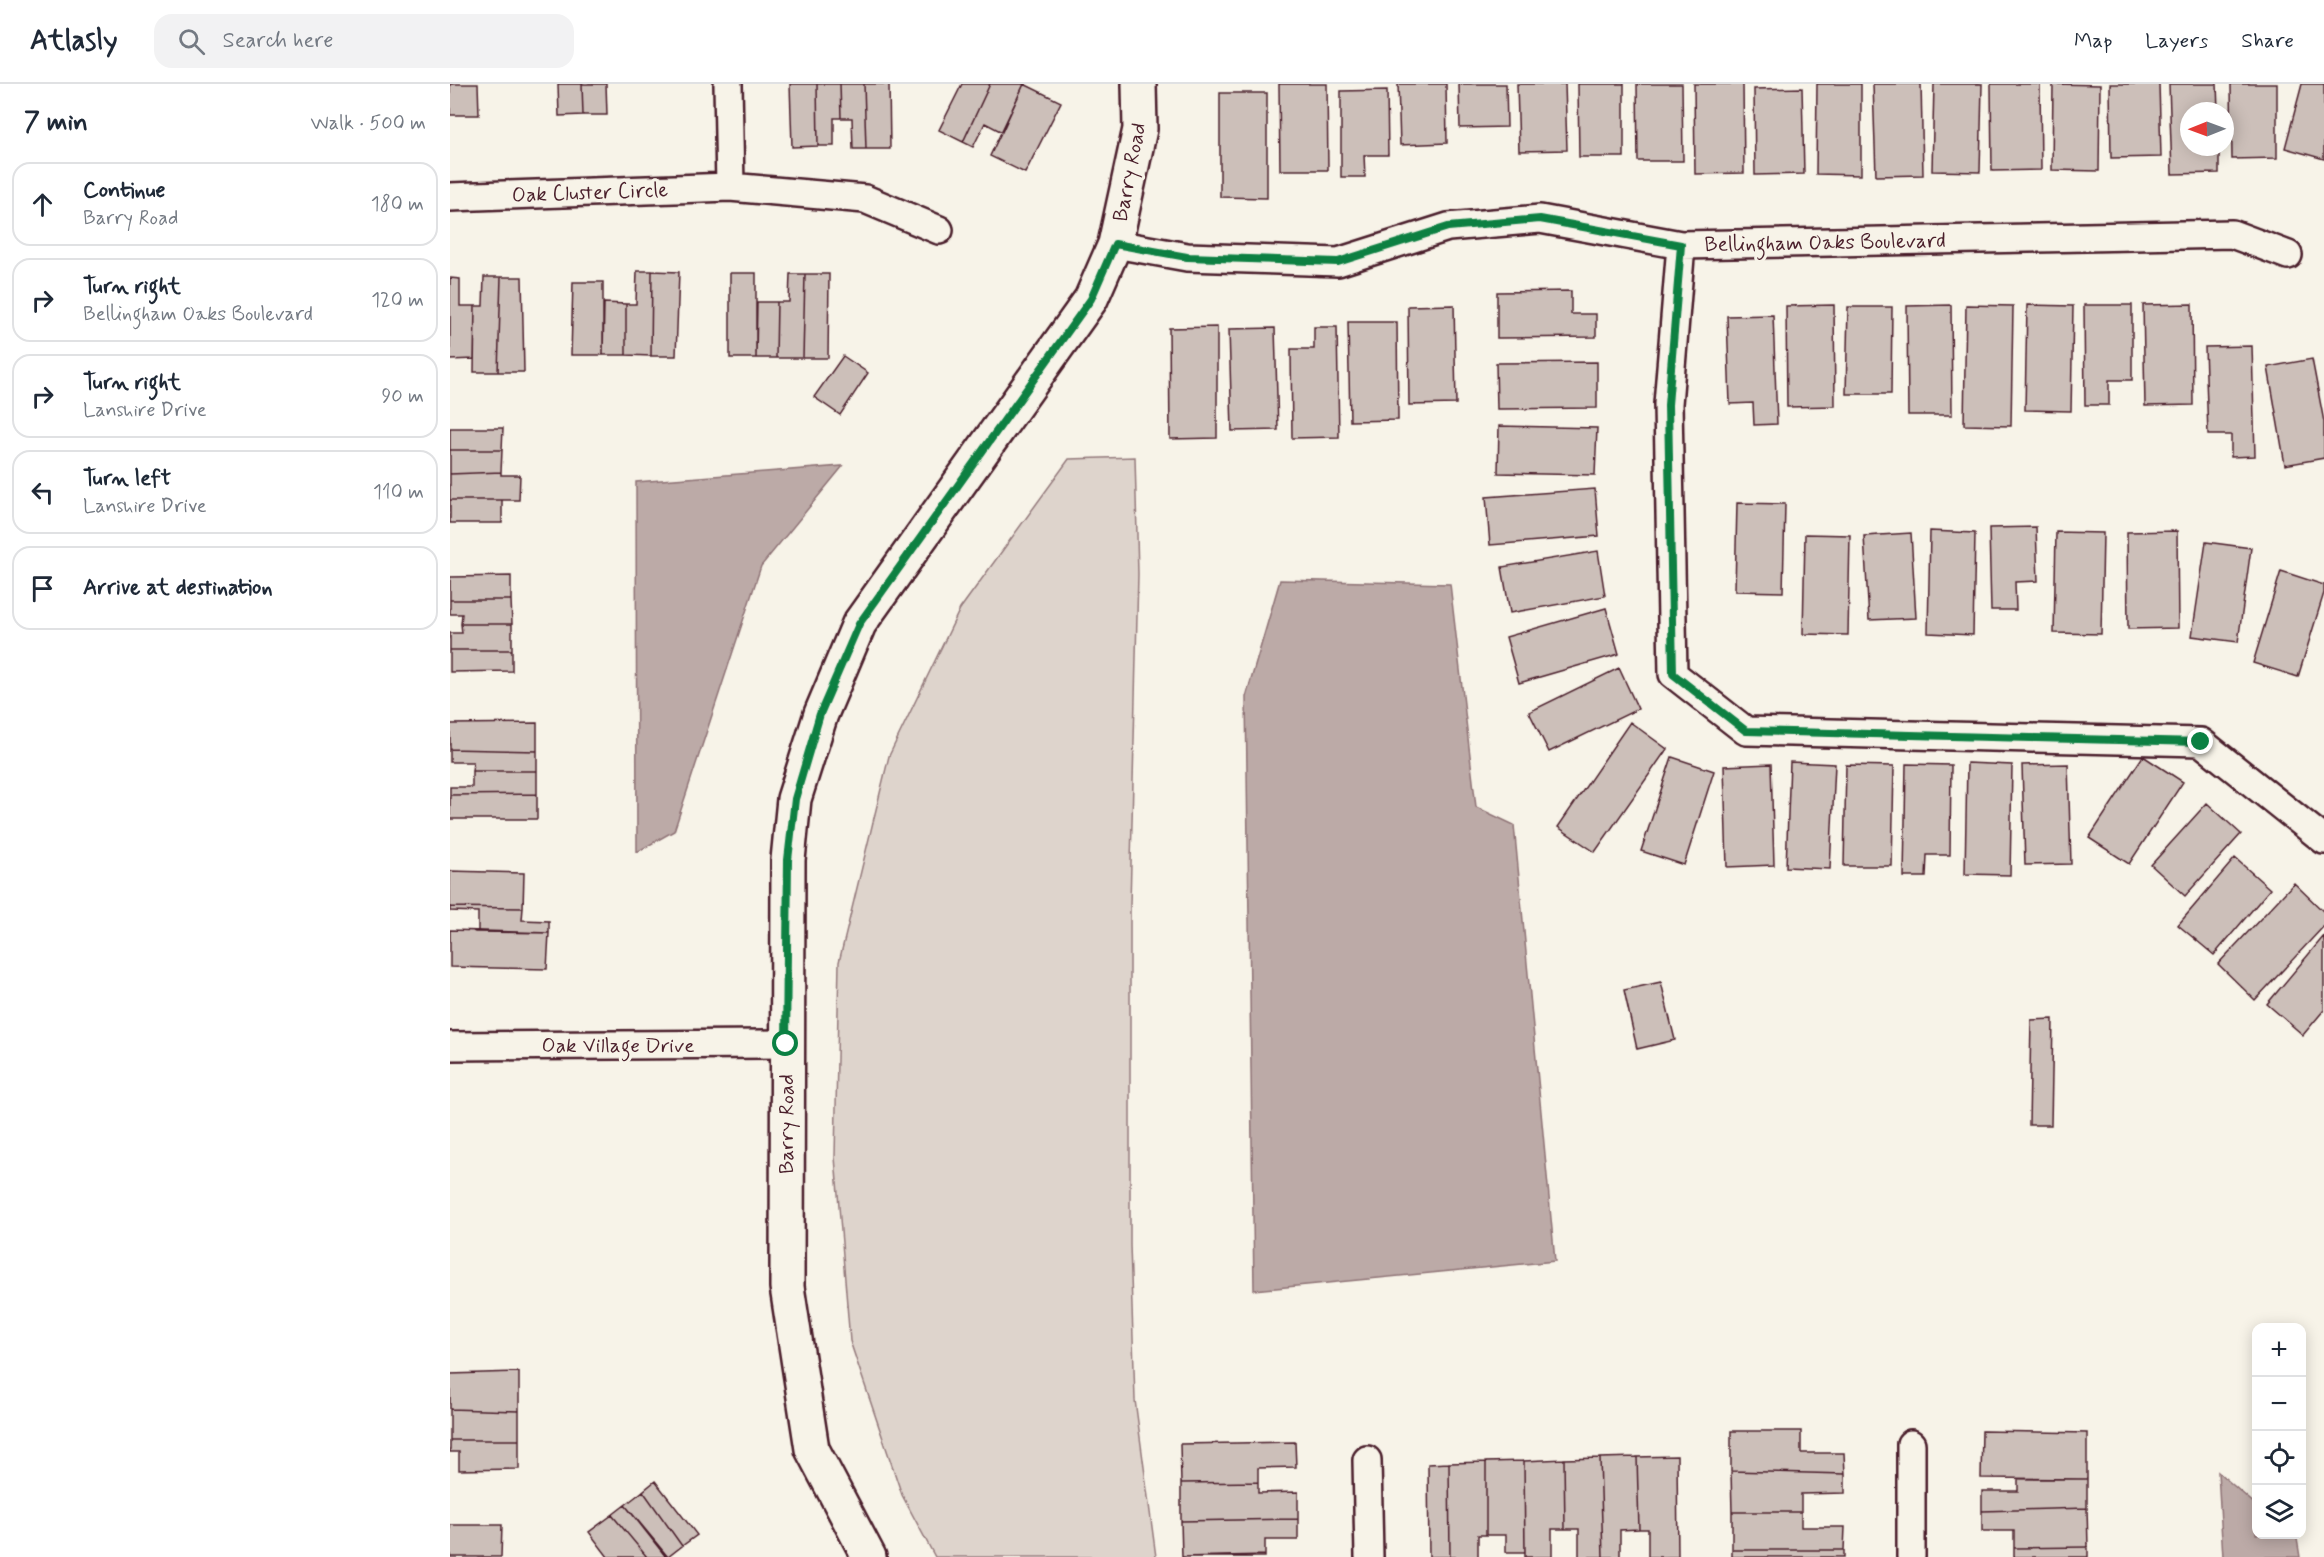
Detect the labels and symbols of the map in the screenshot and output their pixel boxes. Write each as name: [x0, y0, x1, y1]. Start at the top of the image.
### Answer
north arrow: [2180, 102, 2234, 156]
street label: Barry Road: [1107, 120, 1153, 224]
street label: Oak Cluster Circle: [511, 176, 669, 210]
street label: Bellingham Oaks Boulevard: [1704, 227, 1946, 261]
route end: [2187, 728, 2213, 754]
route start: [772, 1030, 798, 1056]
street label: Oak Village Drive: [542, 1032, 694, 1062]
street label: Barry Road: [773, 1074, 801, 1174]

